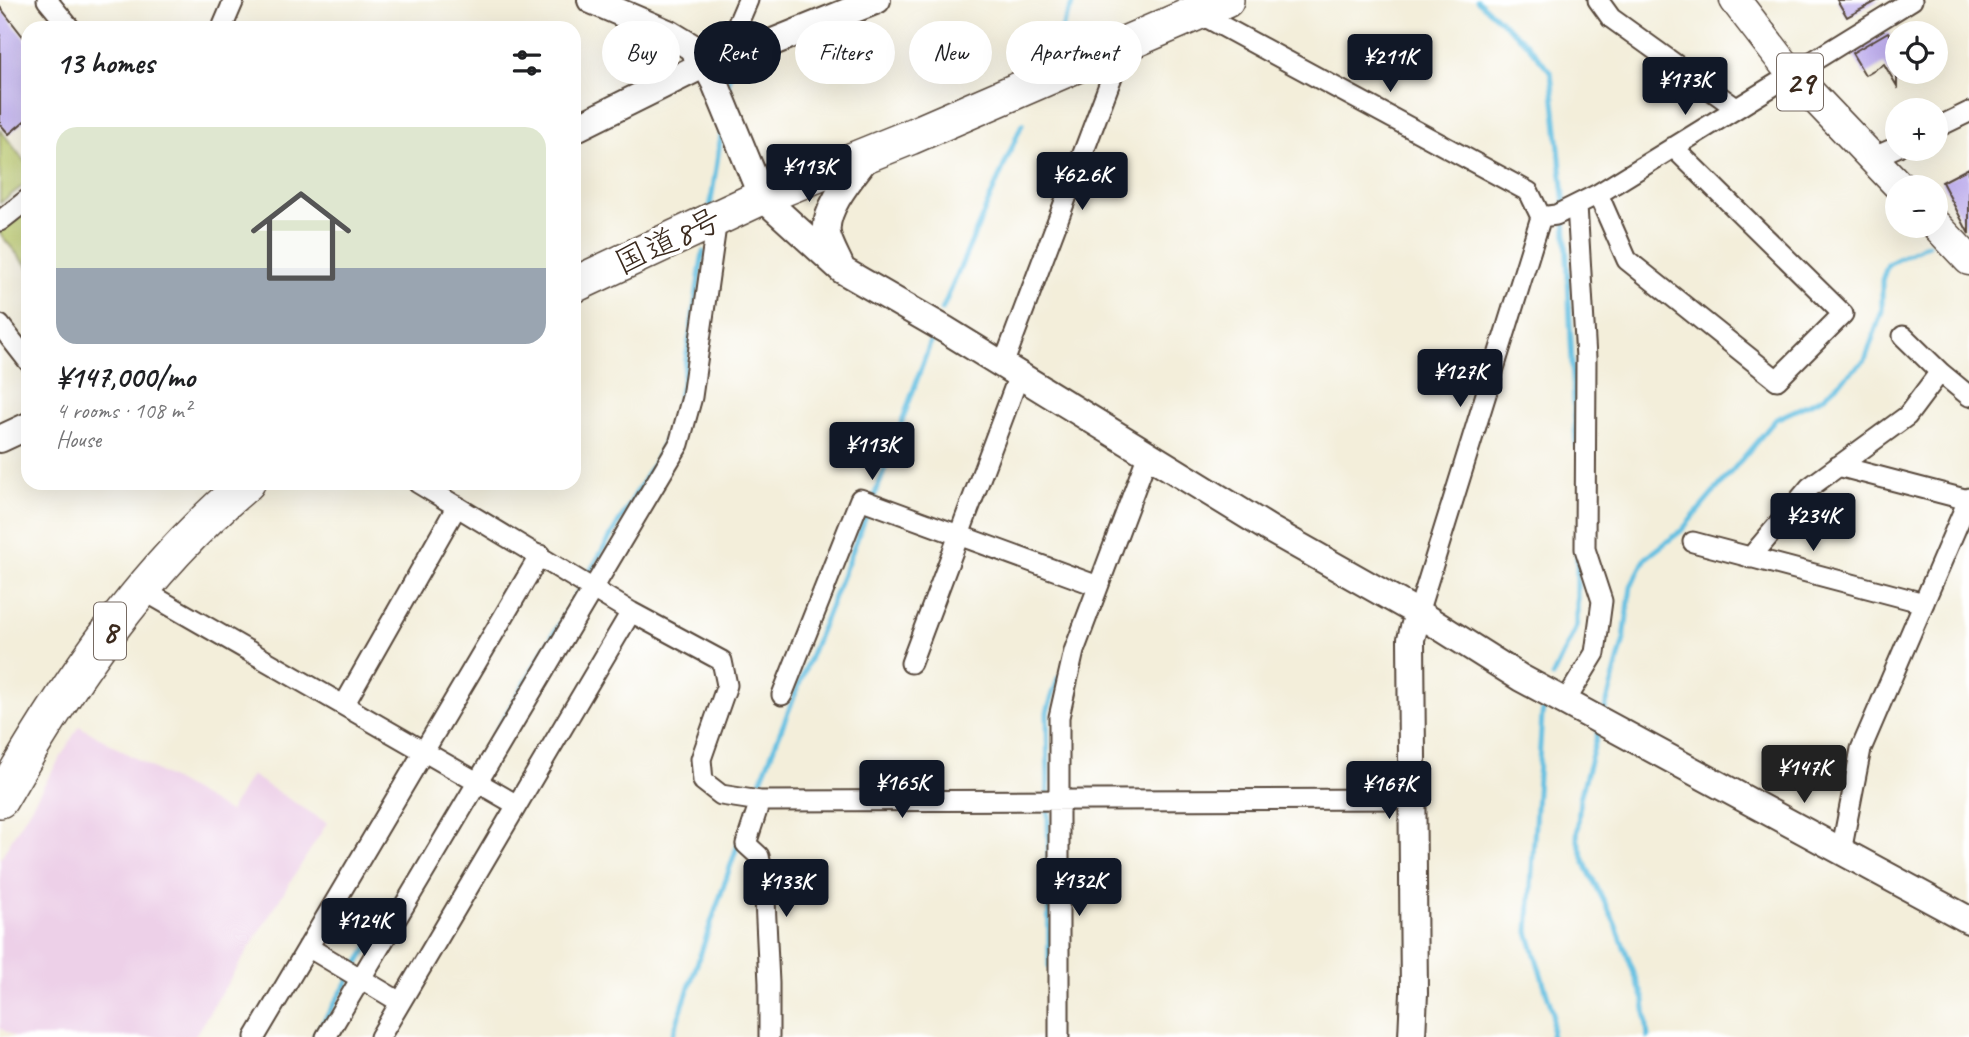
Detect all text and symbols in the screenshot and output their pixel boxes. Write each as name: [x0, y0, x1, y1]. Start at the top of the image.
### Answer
chip: Buy: [602, 21, 680, 84]
chip: Rent: [694, 21, 781, 84]
chip: Filters: [795, 21, 895, 84]
chip: New: [909, 21, 992, 84]
chip: Apartment: [1006, 21, 1142, 84]
map controls: [1885, 21, 1948, 238]
button: locate: [1885, 21, 1948, 84]
pin: ¥211K: [1341, 34, 1439, 94]
text: ¥211K: [1363, 42, 1417, 71]
text: 13 homes: [56, 44, 154, 82]
icon: filters: [508, 44, 546, 82]
road number: 29: [1777, 54, 1823, 110]
pin: ¥173K: [1636, 58, 1734, 117]
text: ¥173K: [1659, 65, 1712, 94]
button: +: [1885, 98, 1948, 161]
pin: ¥113K: [760, 144, 858, 204]
text: ¥113K: [782, 152, 836, 181]
pin: ¥62.6K: [1025, 152, 1139, 212]
text: ¥62.6K: [1053, 160, 1111, 189]
icon: home: [238, 173, 364, 299]
button: −: [1885, 175, 1948, 238]
street label: 国道8号: [608, 198, 728, 284]
pin: ¥127K: [1411, 350, 1509, 409]
text: ¥127K: [1434, 357, 1487, 386]
text: ¥147,000/mo: [56, 358, 195, 396]
text: 4 rooms · 108 m²: [56, 396, 191, 425]
pin: ¥113K: [823, 422, 921, 482]
text: House: [56, 425, 101, 454]
text: ¥113K: [845, 430, 899, 459]
pin: ¥234K: [1764, 494, 1862, 553]
text: ¥234K: [1786, 501, 1840, 530]
road number: 8: [94, 602, 126, 660]
pin: ¥147K: [1755, 746, 1853, 805]
text: ¥147K: [1778, 753, 1831, 782]
pin: ¥165K: [853, 760, 951, 820]
pin: ¥167K: [1340, 762, 1438, 821]
text: ¥165K: [875, 768, 929, 797]
text: ¥167K: [1362, 769, 1416, 798]
pin: ¥132K: [1030, 858, 1128, 918]
pin: ¥133K: [737, 860, 835, 919]
text: ¥132K: [1052, 866, 1106, 895]
text: ¥133K: [759, 867, 813, 896]
pin: ¥124K: [315, 898, 413, 958]
text: ¥124K: [337, 906, 391, 935]

